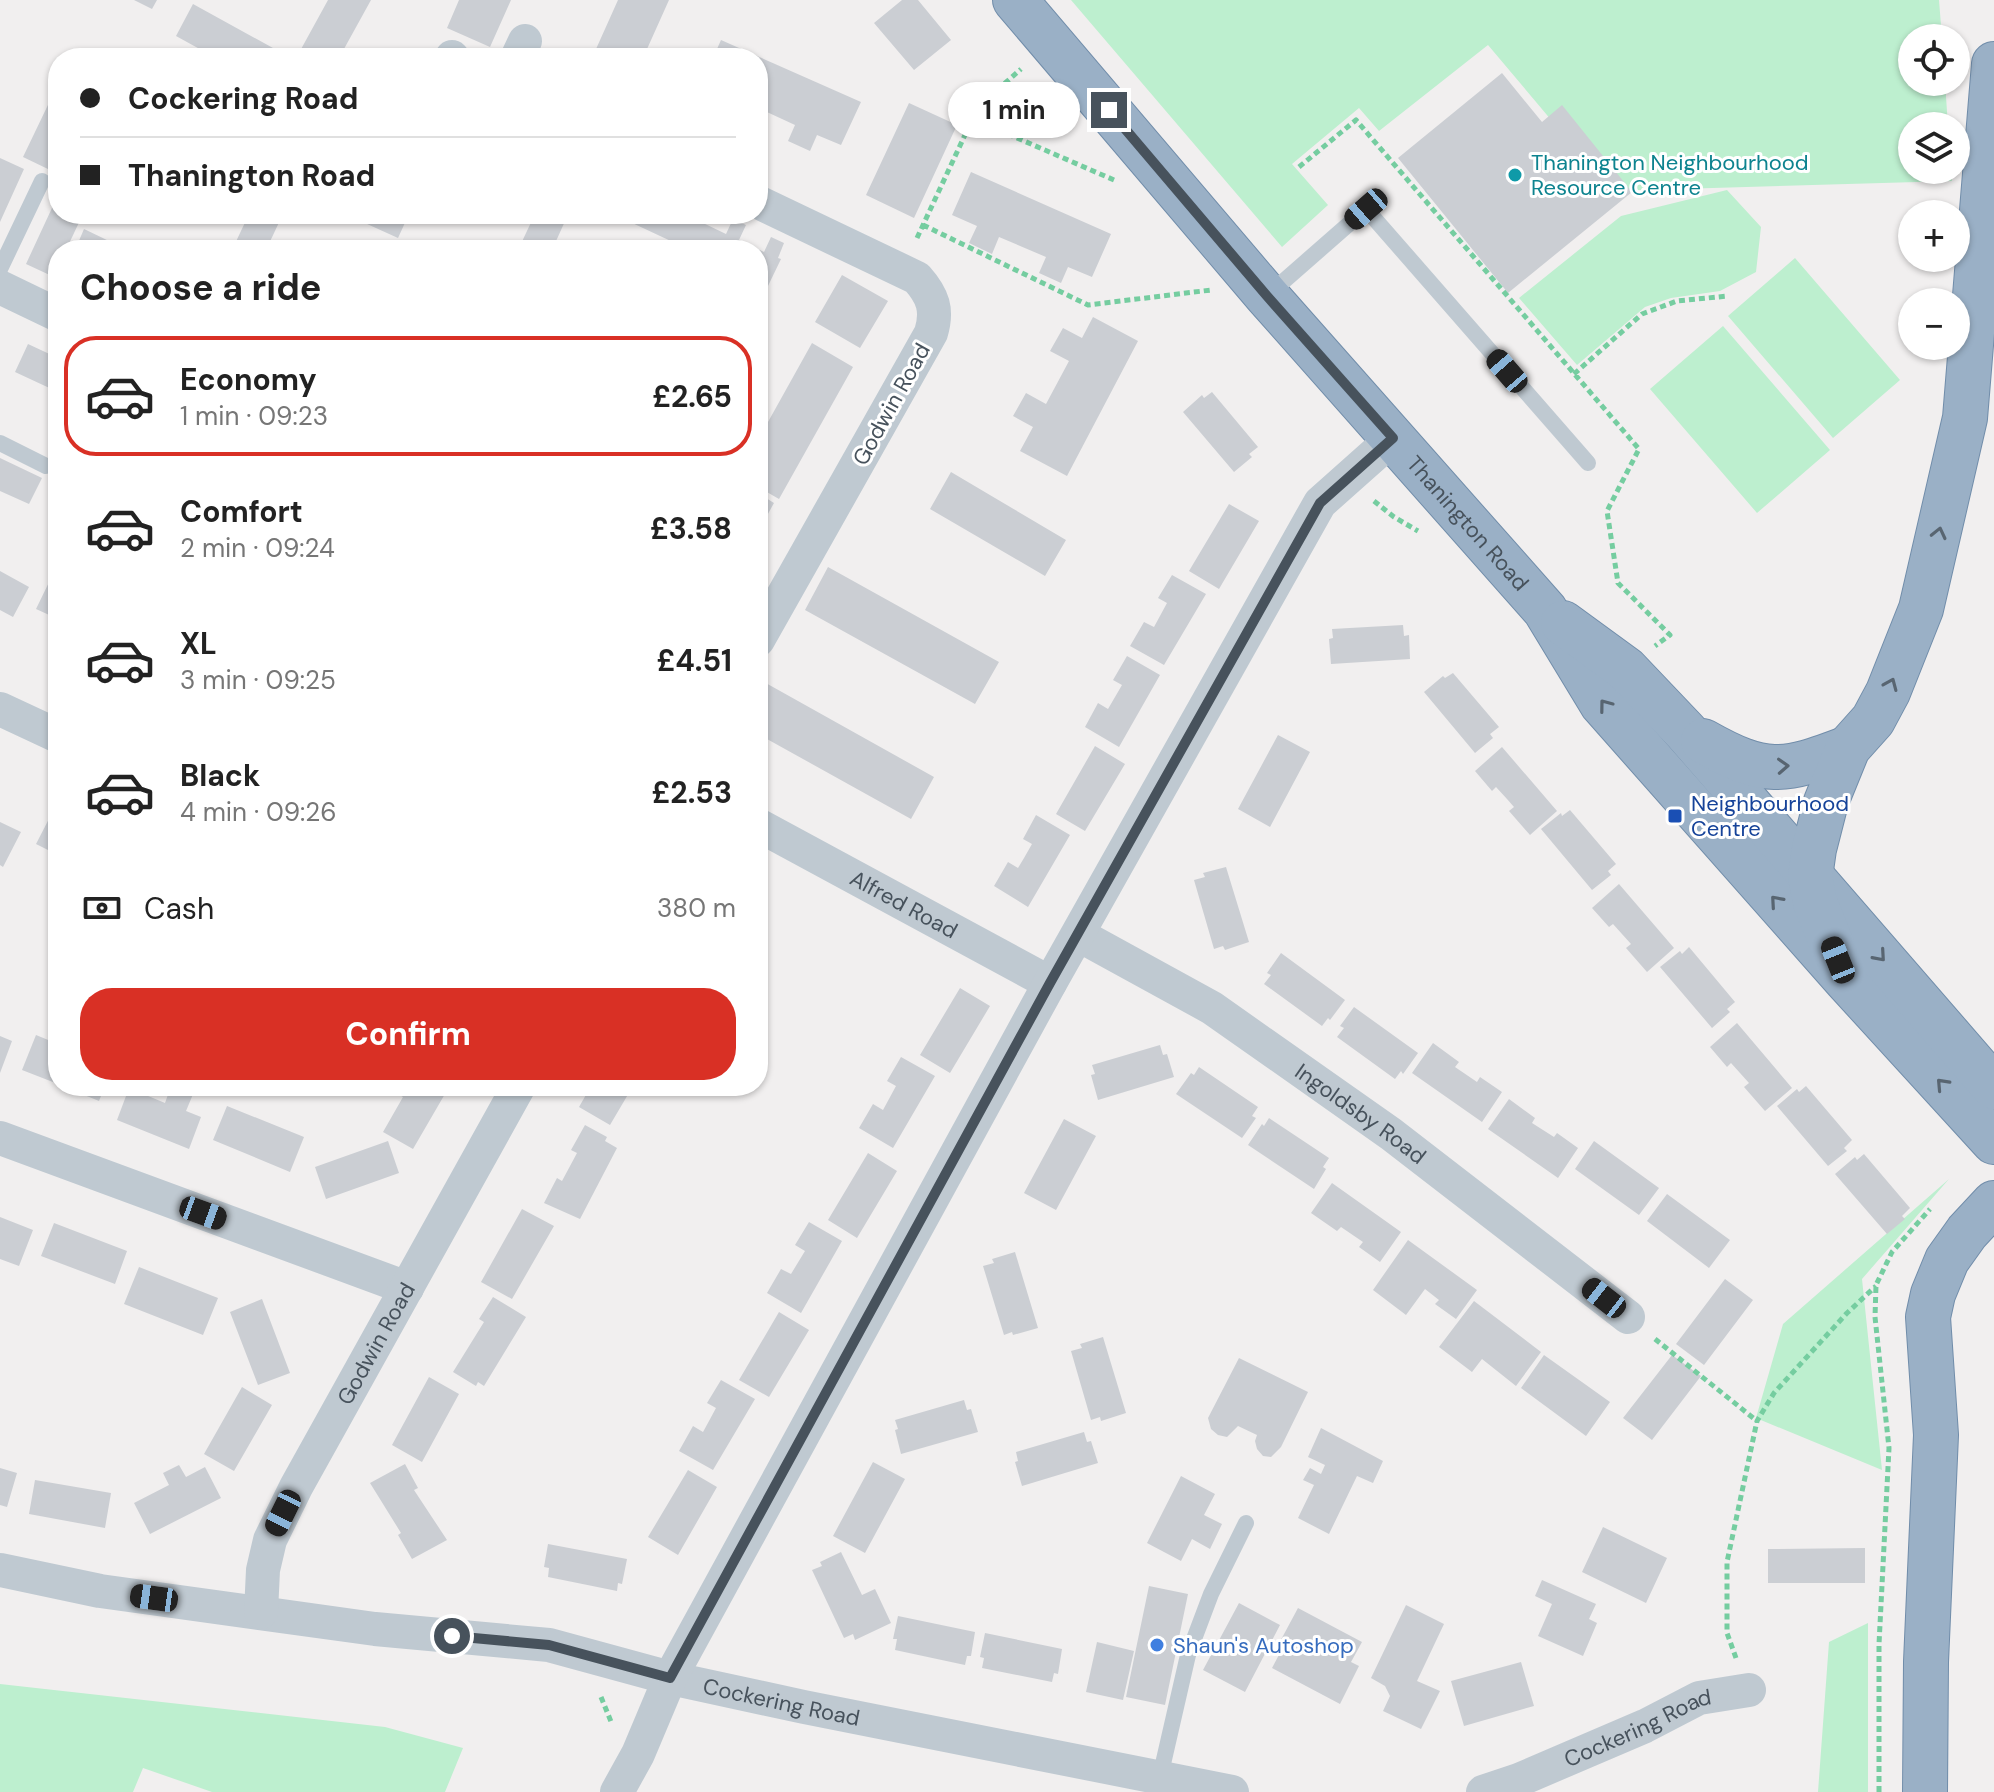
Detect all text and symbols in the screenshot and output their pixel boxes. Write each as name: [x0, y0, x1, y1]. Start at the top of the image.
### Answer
map controls: [1898, 24, 1970, 360]
button: locate: [1898, 24, 1970, 96]
text: Cockering Road: [128, 79, 358, 118]
callout: 1 min: [949, 82, 1081, 138]
route end: [1091, 92, 1127, 128]
text: 1 min: [982, 93, 1046, 127]
button: layers: [1898, 112, 1970, 184]
place label: Thanington Neighbourhood Resource Centre: [1531, 148, 1809, 202]
text: Thanington Road: [128, 156, 375, 195]
marker: Thanington Neighbourhood Resource Centre: [1506, 166, 1524, 184]
car: [1340, 184, 1392, 234]
button: +: [1898, 200, 1970, 272]
text: Choose a ride: [80, 264, 321, 311]
button: −: [1898, 288, 1970, 360]
street label: Godwin Road: [846, 338, 937, 470]
car: [1482, 345, 1532, 397]
icon: car: [84, 360, 156, 432]
text: Economy: [180, 360, 317, 399]
text: £2.65: [652, 377, 732, 416]
text: 1 min · 09:23: [180, 399, 328, 433]
street label: Thanington Road: [1400, 450, 1535, 597]
icon: car: [84, 492, 156, 564]
text: Comfort: [180, 492, 303, 531]
text: £3.58: [650, 509, 732, 548]
one-way arrow: [1930, 526, 1947, 540]
text: 2 min · 09:24: [180, 531, 335, 565]
icon: car: [84, 624, 156, 696]
text: XL: [180, 624, 217, 663]
text: £4.51: [657, 641, 732, 680]
text: 3 min · 09:25: [180, 663, 336, 697]
one-way arrow: [1881, 678, 1897, 692]
one-way arrow: [1600, 699, 1614, 714]
icon: car: [84, 756, 156, 828]
text: Black: [180, 756, 260, 795]
one-way arrow: [1776, 758, 1789, 775]
text: £2.53: [652, 773, 732, 812]
place label: Neighbourhood Centre: [1691, 789, 1849, 843]
text: 4 min · 09:26: [180, 795, 337, 829]
marker: Neighbourhood Centre: [1666, 807, 1684, 825]
street label: Alfred Road: [845, 864, 963, 945]
icon: cash: [80, 886, 124, 930]
text: Cash: [144, 889, 214, 928]
text: 380 m: [657, 891, 736, 925]
one-way arrow: [1771, 895, 1785, 910]
car: [1818, 933, 1858, 987]
one-way arrow: [1870, 947, 1885, 962]
button: Confirm: [80, 988, 736, 1080]
street label: Ingoldsby Road: [1289, 1057, 1432, 1171]
one-way arrow: [1936, 1079, 1951, 1093]
car: [176, 1194, 230, 1232]
car: [1578, 1274, 1630, 1322]
street label: Godwin Road: [331, 1278, 422, 1410]
car: [262, 1486, 304, 1540]
car: [129, 1583, 179, 1613]
route start: [434, 1618, 470, 1654]
place label: Shaun's Autoshop: [1173, 1631, 1354, 1660]
marker: Shaun's Autoshop: [1148, 1636, 1166, 1654]
street label: Cockering Road: [700, 1672, 862, 1733]
street label: Cockering Road: [1560, 1682, 1713, 1774]

